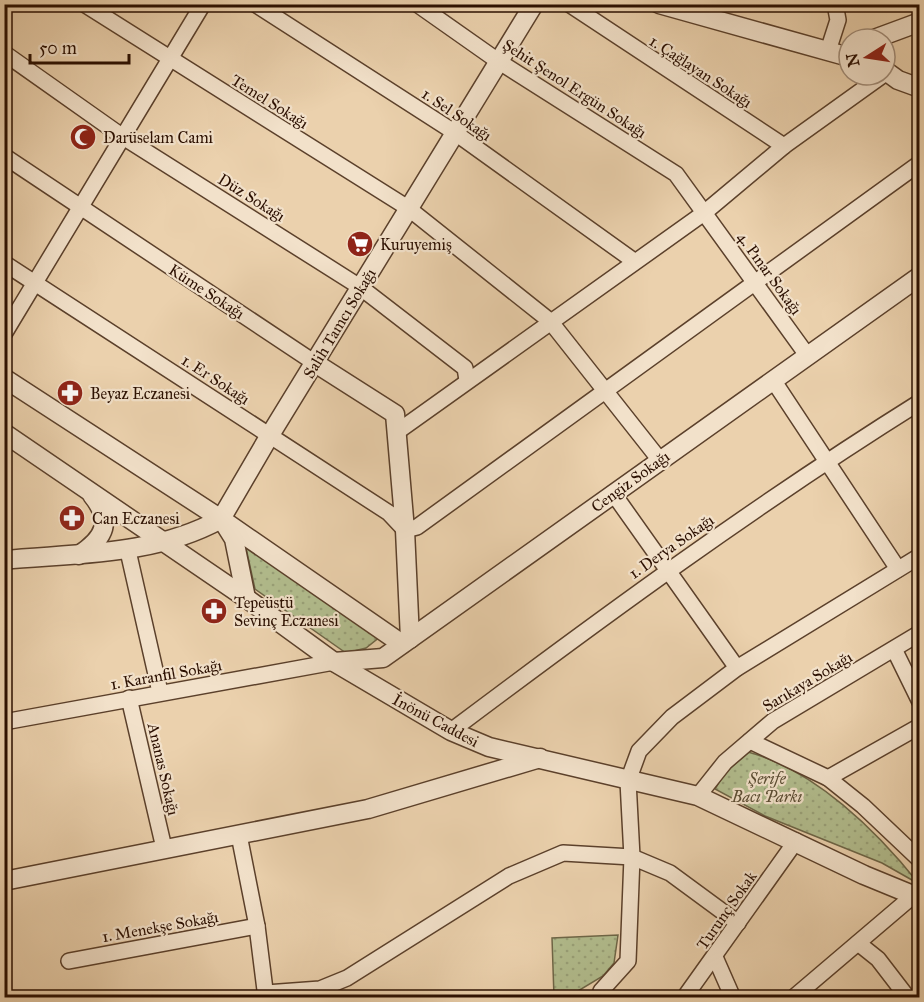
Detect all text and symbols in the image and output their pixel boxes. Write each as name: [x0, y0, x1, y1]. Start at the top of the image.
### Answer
scale bar: [30, 27, 129, 65]
north arrow: [837, 27, 897, 87]
street label: 1. Çağlayan Sokağı: [645, 31, 756, 113]
street label: Şehit Şenol Ergün Sokağı: [499, 35, 651, 143]
text: 50 m: [39, 37, 77, 59]
text: N: [842, 51, 864, 69]
street label: Temel Sokağı: [227, 70, 312, 134]
street label: 1. Sel Sokağı: [418, 84, 496, 146]
mosque icon: Darüselam Cami: [68, 122, 98, 152]
place label: Darüselam Cami: [103, 128, 214, 147]
street label: Düz Sokağı: [214, 169, 289, 227]
street label: 4. Pınar Sokağı: [732, 228, 806, 320]
supermarket icon: Kuruyemiş: [345, 229, 375, 259]
place label: Kuruyemiş: [380, 235, 452, 254]
street label: Küme Sokağı: [165, 260, 249, 324]
street label: Salih Tamcı Sokağı: [299, 264, 381, 382]
street label: 1. Er Sokağı: [178, 350, 254, 410]
pharmacy icon: Beyaz Eczanesi: [55, 378, 85, 408]
place label: Beyaz Eczanesi: [90, 384, 191, 403]
street label: Cengiz Sokağı: [587, 446, 674, 517]
pharmacy icon: Can Eczanesi: [57, 503, 87, 533]
place label: Can Eczanesi: [92, 509, 180, 528]
street label: 1. Derya Sokağı: [625, 510, 718, 584]
place label: Tepeüstü Sevinç Eczanesi: [234, 593, 339, 630]
pharmacy icon: Tepeüstü Sevinç Eczanesi: [199, 596, 229, 626]
street label: Sarıkaya Sokağı: [759, 647, 857, 717]
street label: 1. Karanfil Sokağı: [109, 655, 224, 695]
street label: İnönü Caddesi: [389, 689, 483, 751]
street label: Ananas Sokağı: [142, 720, 184, 818]
park label: Şerife Bacı Parkı: [731, 769, 802, 806]
street label: Turunç Sokak: [692, 867, 761, 953]
street label: 1. Menekşe Sokağı: [100, 907, 221, 947]

